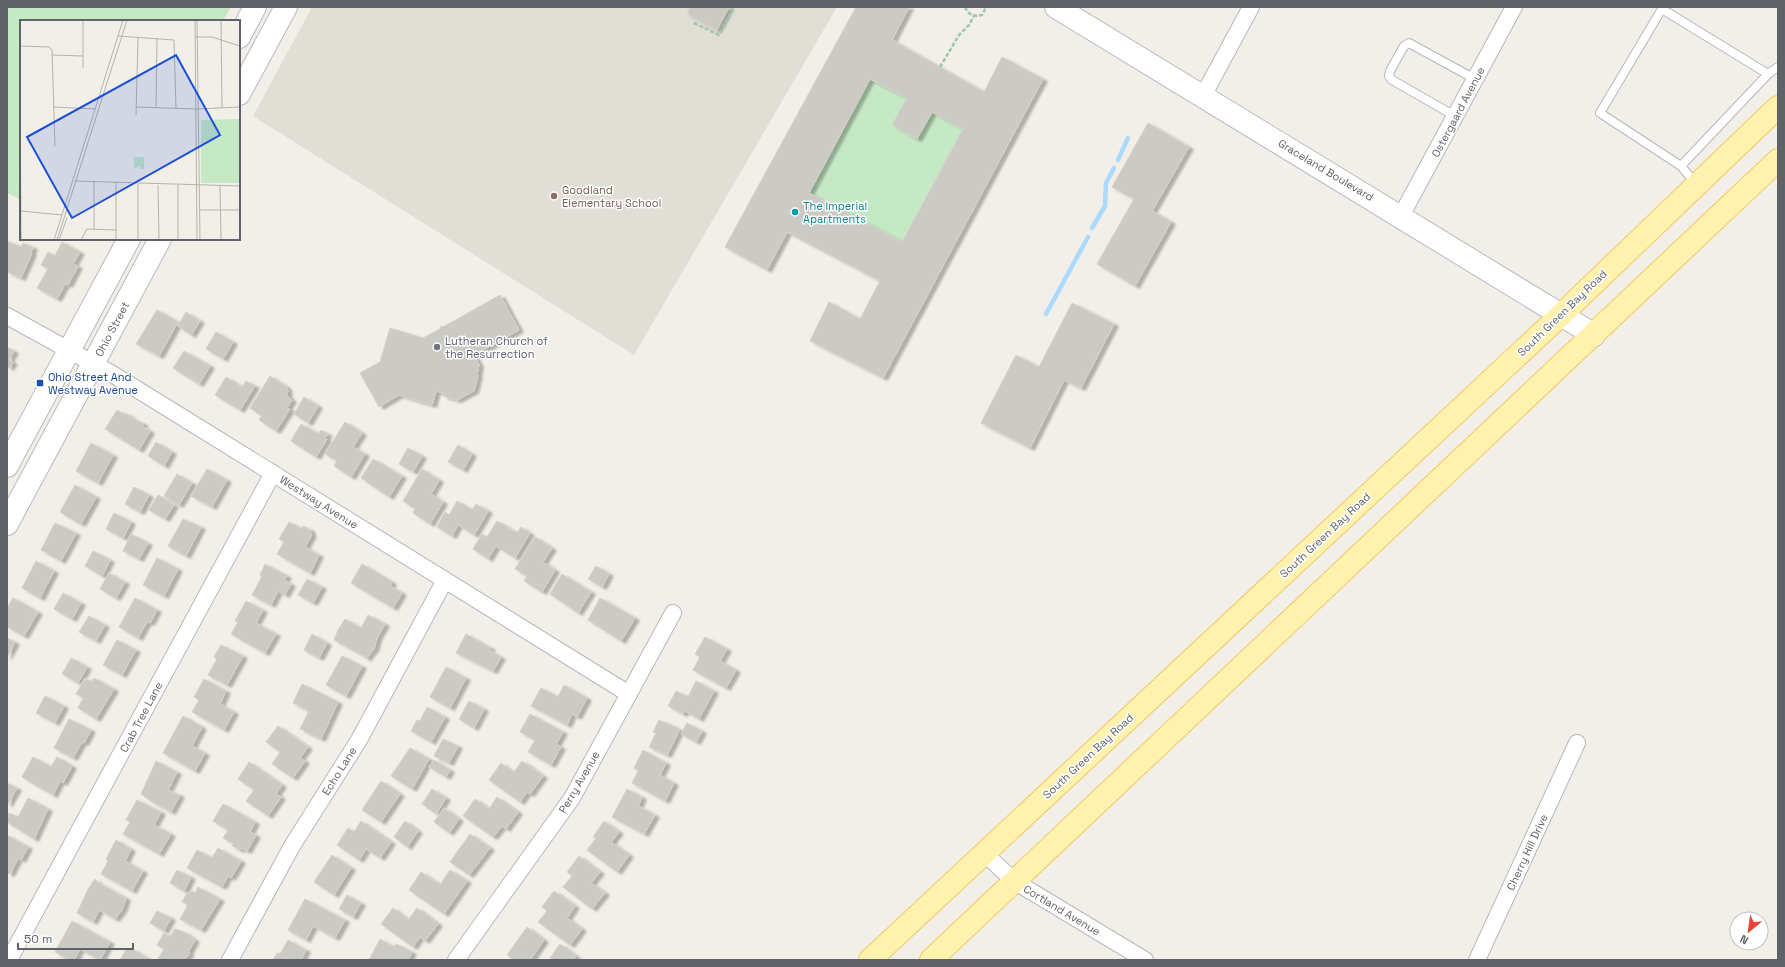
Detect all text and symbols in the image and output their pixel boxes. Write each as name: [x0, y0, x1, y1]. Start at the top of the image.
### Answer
inset map: [20, 20, 240, 240]
street label: Ostergaard Avenue: [1428, 64, 1488, 160]
street label: Graceland Boulevard: [1276, 136, 1376, 204]
place label: Goodland Elementary School: [562, 183, 661, 210]
marker: Goodland Elementary School: [549, 191, 559, 201]
place label: The Imperial Apartments: [803, 199, 867, 226]
marker: The Imperial Apartments: [790, 207, 800, 217]
street label: South Green Bay Road: [1514, 267, 1610, 359]
street label: Ohio Street: [92, 299, 132, 359]
place label: Lutheran Church of the Resurrection: [445, 334, 548, 361]
marker: Lutheran Church of the Resurrection: [432, 342, 442, 352]
place label: Ohio Street And Westway Avenue: [48, 370, 138, 397]
marker: Ohio Street And Westway Avenue: [35, 378, 45, 388]
street label: Westway Avenue: [277, 472, 361, 532]
street label: South Green Bay Road: [1277, 489, 1373, 581]
street label: Crab Tree Lane: [117, 679, 165, 755]
street label: South Green Bay Road: [1040, 710, 1136, 802]
street label: Echo Lane: [319, 744, 359, 798]
street label: Perry Avenue: [556, 748, 602, 816]
street label: Cherry Hill Drive: [1503, 812, 1551, 892]
street label: Cortland Avenue: [1021, 881, 1103, 939]
north arrow: [1729, 911, 1769, 951]
scale bar: [18, 925, 133, 951]
text: 50 m: [24, 931, 52, 947]
text: N: [1738, 932, 1751, 948]

